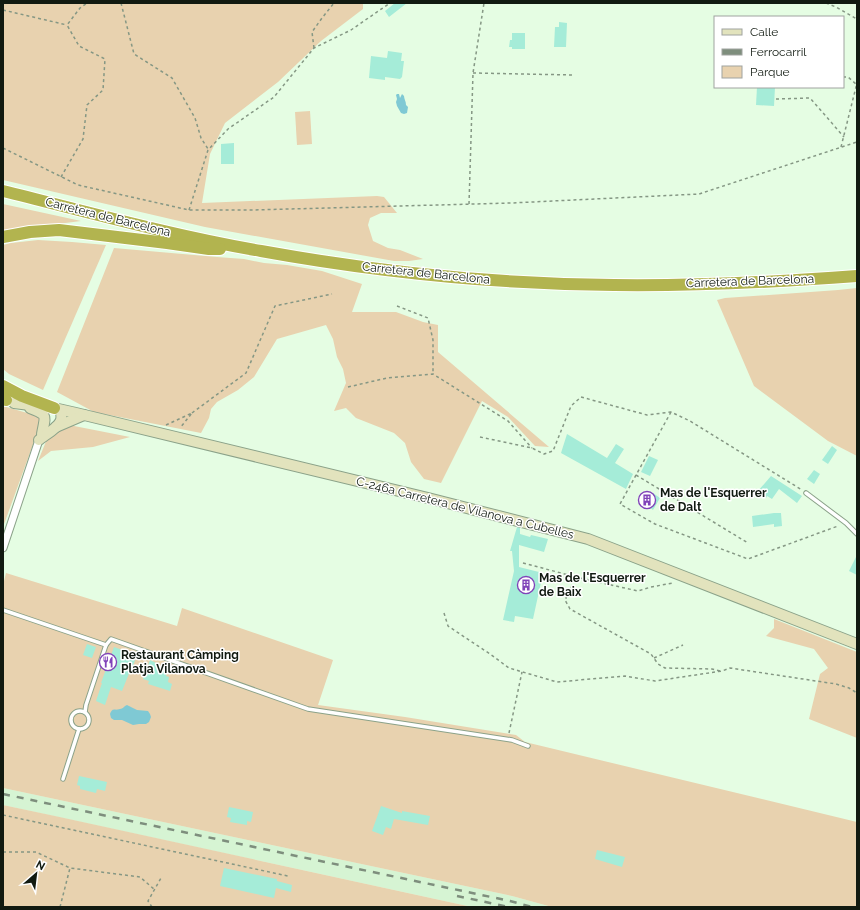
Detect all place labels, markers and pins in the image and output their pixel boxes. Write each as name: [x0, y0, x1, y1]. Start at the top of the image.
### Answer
place label: Mas de l'Esquerrer de Dalt: [660, 486, 767, 514]
building icon: Mas de l'Esquerrer de Dalt: [637, 490, 657, 510]
place label: Mas de l'Esquerrer de Baix: [539, 571, 646, 599]
building icon: Mas de l'Esquerrer de Baix: [516, 575, 536, 595]
place label: Restaurant Càmping Platja Vilanova: [121, 648, 239, 676]
restaurant icon: Restaurant Càmping Platja Vilanova: [98, 652, 118, 672]

